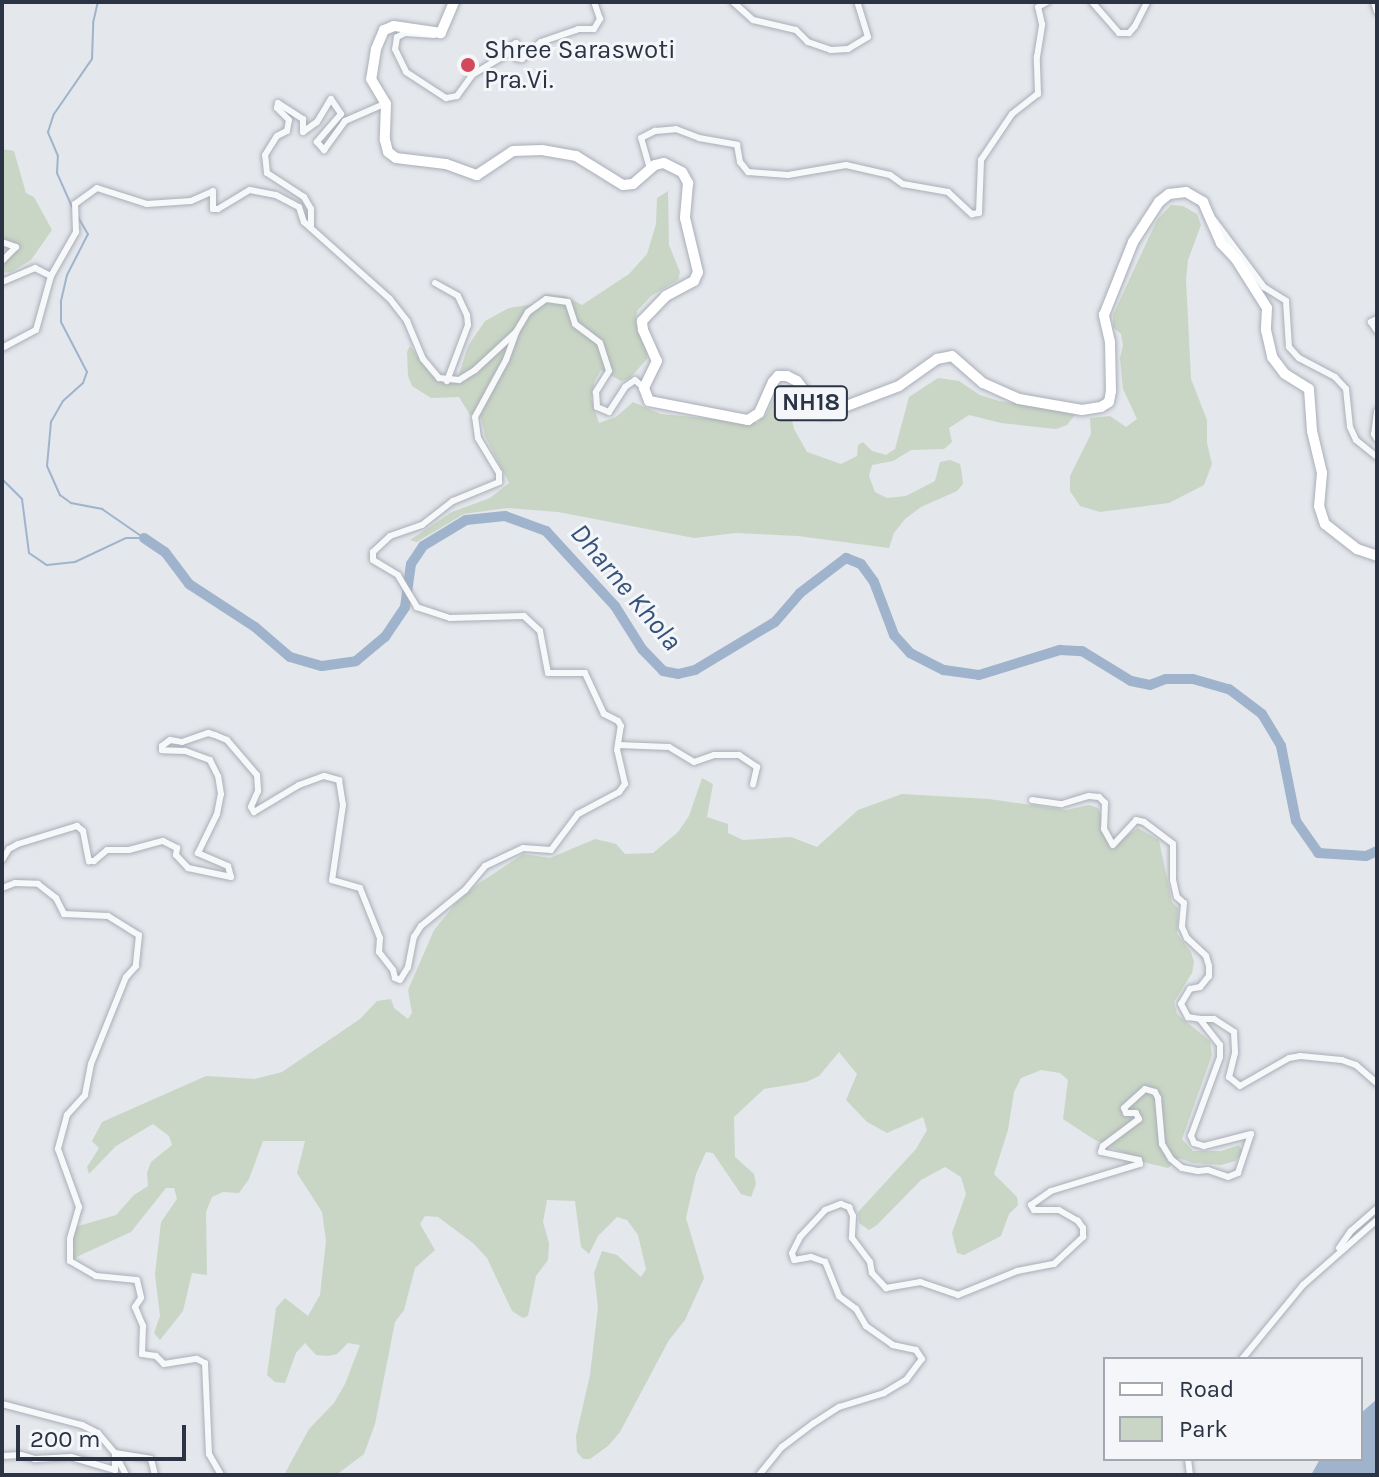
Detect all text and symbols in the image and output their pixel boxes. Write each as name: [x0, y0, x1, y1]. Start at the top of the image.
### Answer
place label: Shree Saraswoti Pra.Vi.: [484, 34, 676, 96]
marker: Shree Saraswoti Pra.Vi.: [459, 56, 477, 74]
road number: NH18: [773, 383, 849, 423]
water label: Dharne Khola: [563, 517, 689, 657]
legend: [1103, 1357, 1363, 1461]
text: Road: [1179, 1375, 1234, 1403]
scale bar: [20, 1409, 190, 1459]
text: Park: [1179, 1415, 1228, 1443]
text: 200 m: [30, 1425, 101, 1453]

